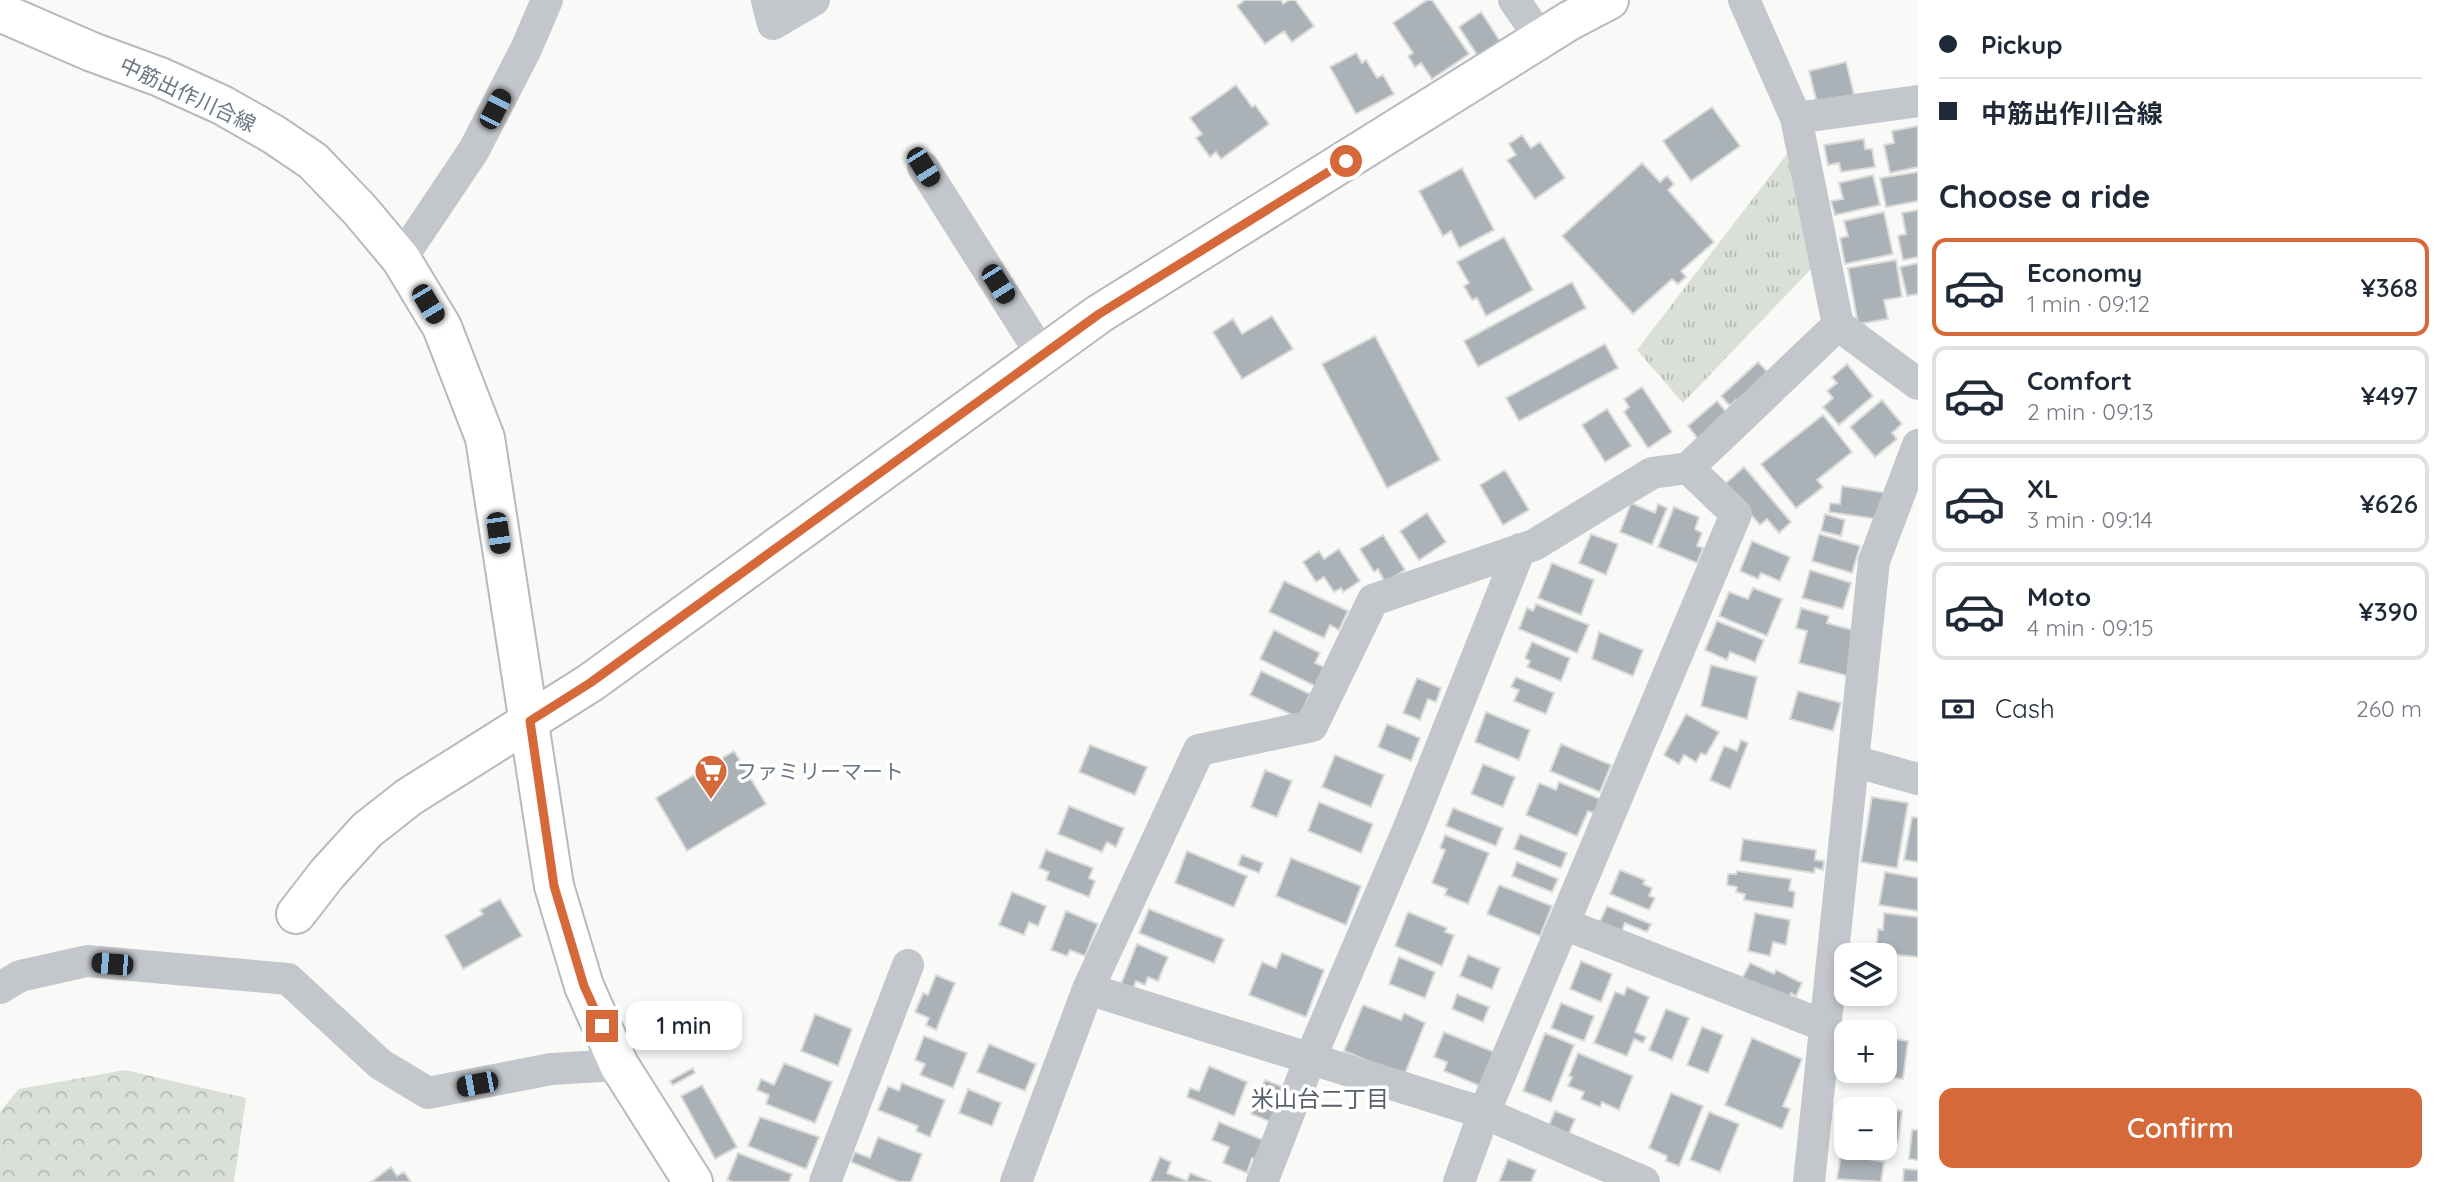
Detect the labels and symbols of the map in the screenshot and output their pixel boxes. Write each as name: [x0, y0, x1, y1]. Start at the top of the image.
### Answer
street label: 中筋出作川合線: [116, 51, 260, 137]
car: [477, 86, 514, 132]
car: [903, 144, 944, 190]
route start: [1330, 145, 1362, 177]
car: [978, 261, 1019, 307]
car: [409, 281, 448, 327]
car: [485, 511, 512, 555]
supermarket icon: ファミリーマート: [692, 752, 730, 801]
place label: ファミリーマート: [736, 758, 904, 784]
car: [91, 952, 134, 976]
callout: 1 min: [626, 1002, 742, 1050]
route end: [586, 1010, 618, 1042]
car: [455, 1070, 500, 1098]
district label: 米山台二丁目: [1251, 1084, 1389, 1113]

